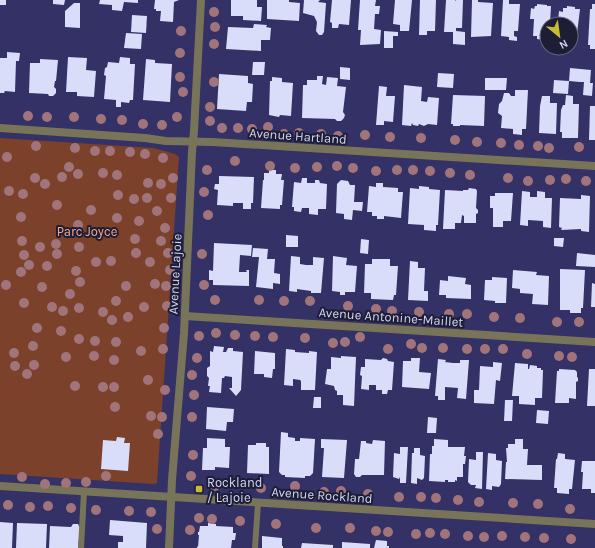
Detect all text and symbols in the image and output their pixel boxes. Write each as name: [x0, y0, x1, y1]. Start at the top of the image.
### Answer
north arrow: [539, 16, 579, 56]
text: N: [557, 37, 570, 52]
street label: Avenue Hartland: [249, 125, 347, 147]
park label: Parc Joyce: [57, 224, 118, 239]
street label: Avenue Lajoie: [165, 233, 185, 315]
street label: Avenue Antonine-Maillet: [318, 304, 464, 330]
place label: Rockland / Lajoie: [207, 475, 262, 505]
marker: Rockland / Lajoie: [194, 484, 204, 494]
street label: Avenue Rockland: [271, 484, 373, 506]

